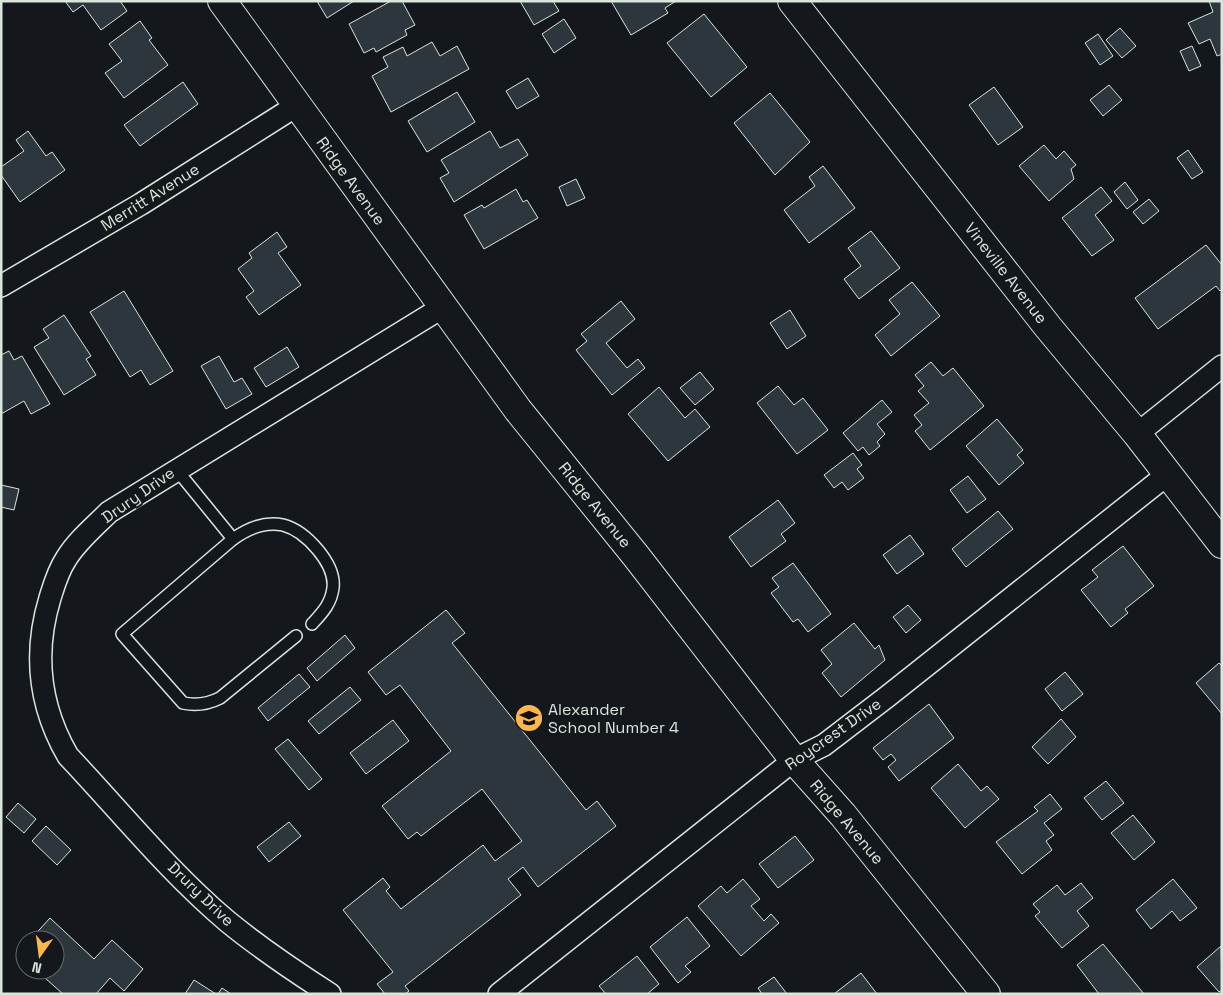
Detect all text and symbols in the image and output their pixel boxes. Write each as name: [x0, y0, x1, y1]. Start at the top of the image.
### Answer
street label: Ridge Avenue: [312, 133, 390, 229]
street label: Merritt Avenue: [97, 158, 203, 236]
street label: Vineville Avenue: [960, 218, 1052, 328]
street label: Ridge Avenue: [554, 458, 636, 552]
street label: Drury Drive: [97, 462, 179, 528]
street label: Roycrest Drive: [781, 693, 885, 775]
place label: Alexander School Number 4: [548, 699, 679, 738]
school or university icon: Alexander School Number 4: [514, 703, 544, 733]
street label: Ridge Avenue: [805, 775, 889, 869]
street label: Drury Drive: [163, 857, 239, 931]
north arrow: [15, 930, 65, 980]
text: N: [30, 958, 44, 977]

